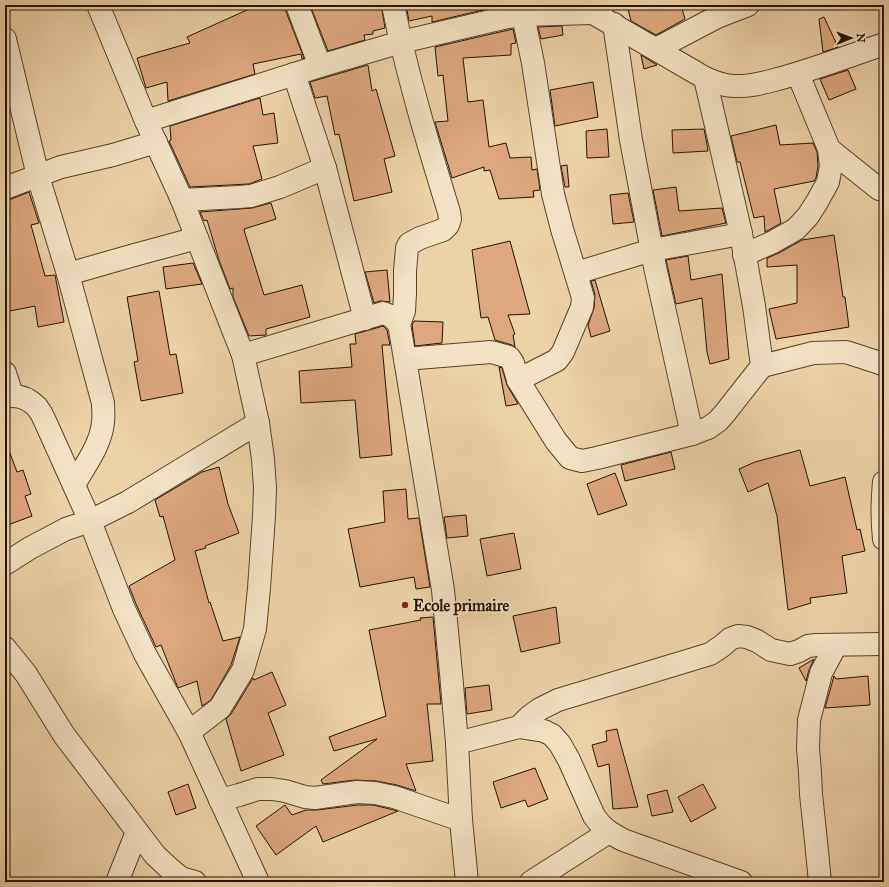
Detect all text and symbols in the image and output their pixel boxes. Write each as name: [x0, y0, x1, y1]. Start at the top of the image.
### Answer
north arrow: [831, 18, 871, 58]
text: N: [854, 33, 867, 43]
place label: Ecole primaire: [413, 596, 510, 616]
marker: Ecole primaire: [400, 600, 410, 610]

